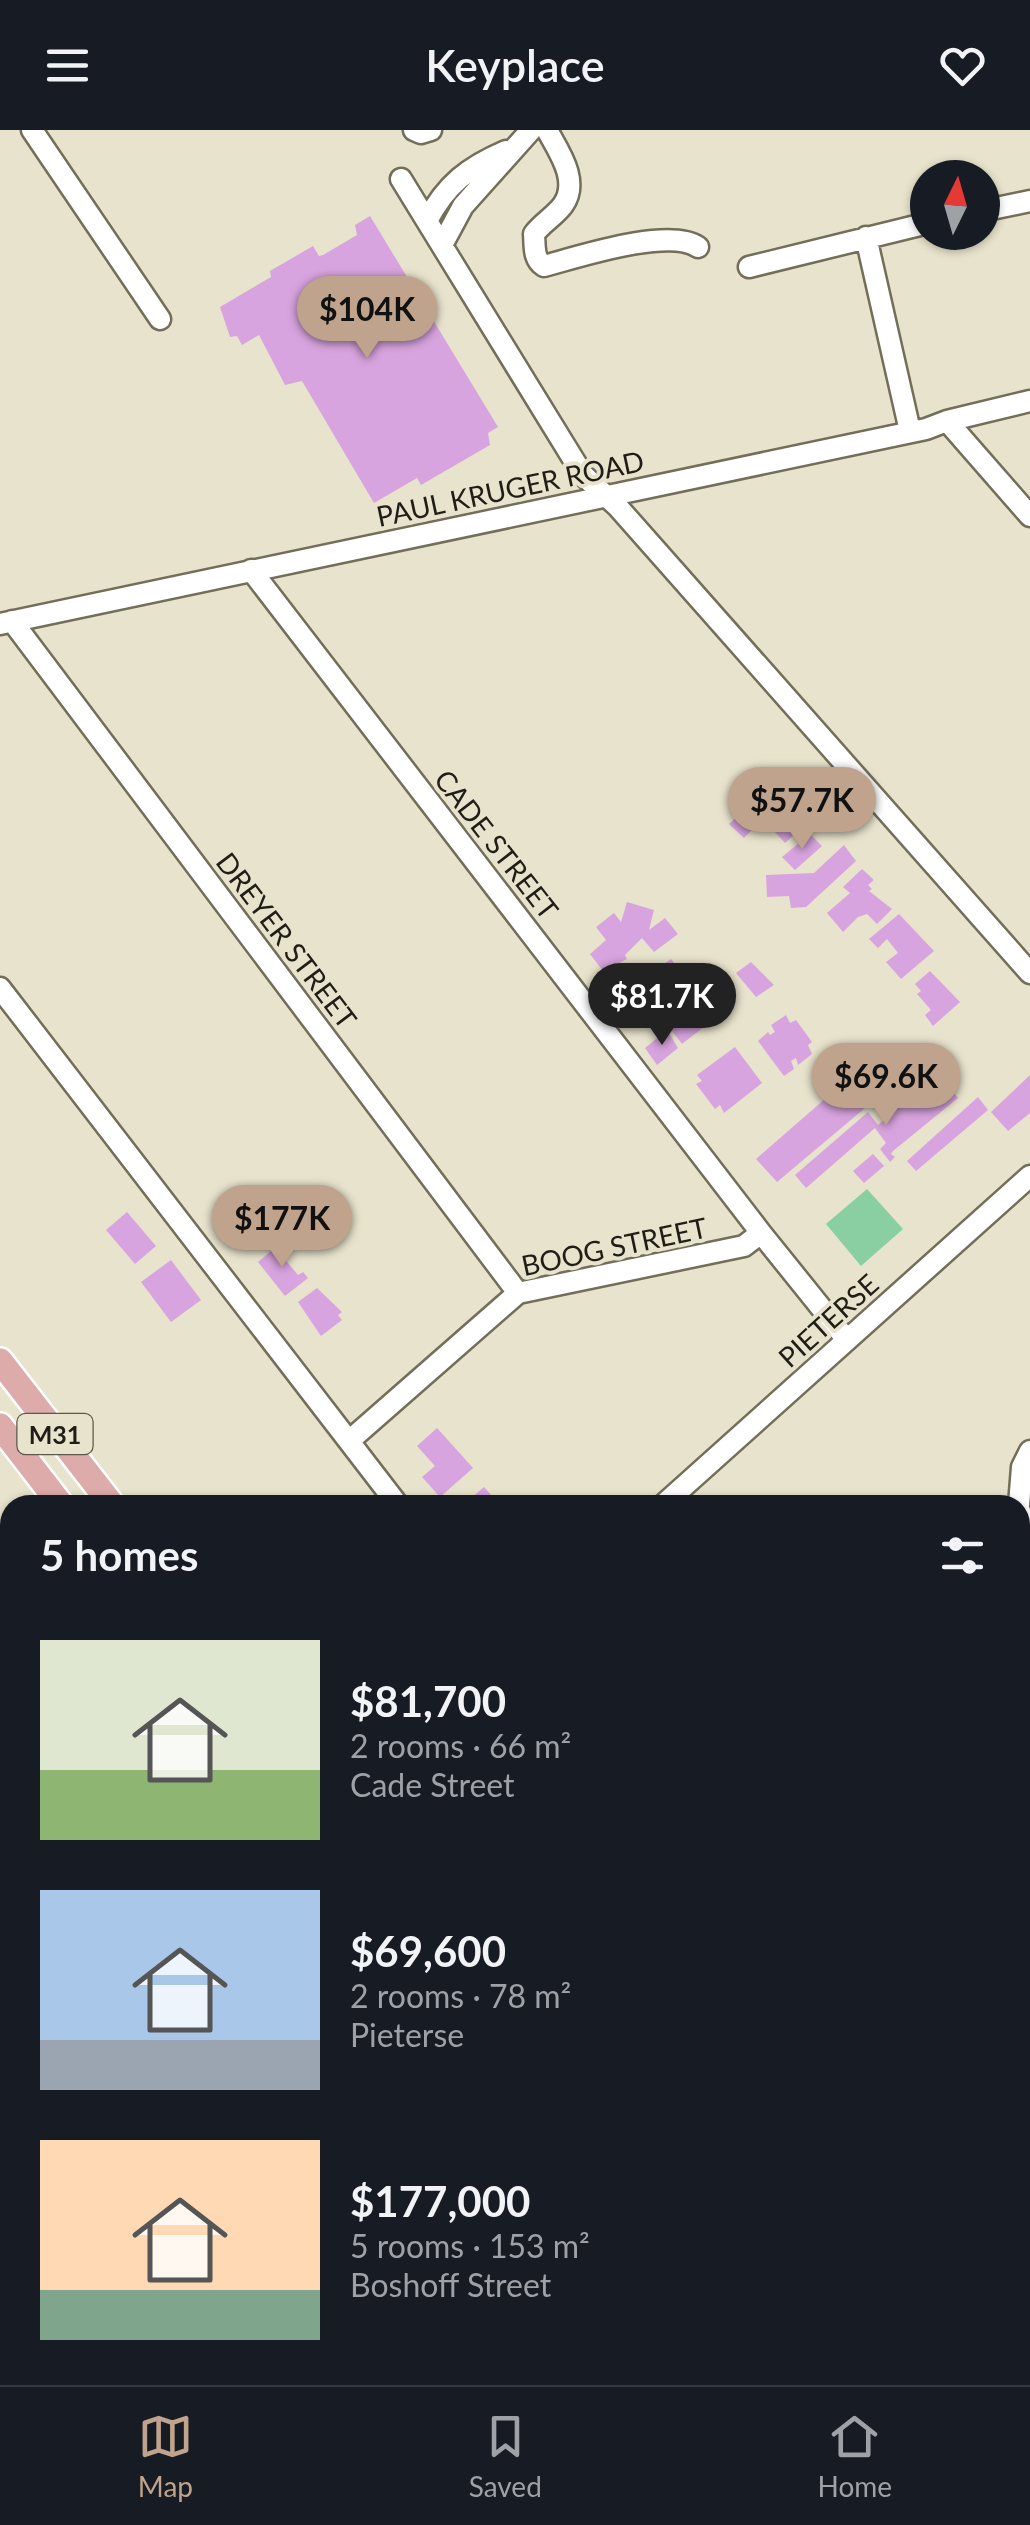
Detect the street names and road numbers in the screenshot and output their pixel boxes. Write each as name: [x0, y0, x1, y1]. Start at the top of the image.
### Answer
street label: PAUL KRUGER ROAD: [373, 443, 647, 533]
street label: CADE STREET: [428, 762, 566, 926]
street label: DREYER STREET: [210, 845, 364, 1035]
street label: BOOG STREET: [518, 1210, 710, 1282]
street label: PIETERSE: [771, 1266, 885, 1374]
road number: M31: [18, 1414, 92, 1454]

